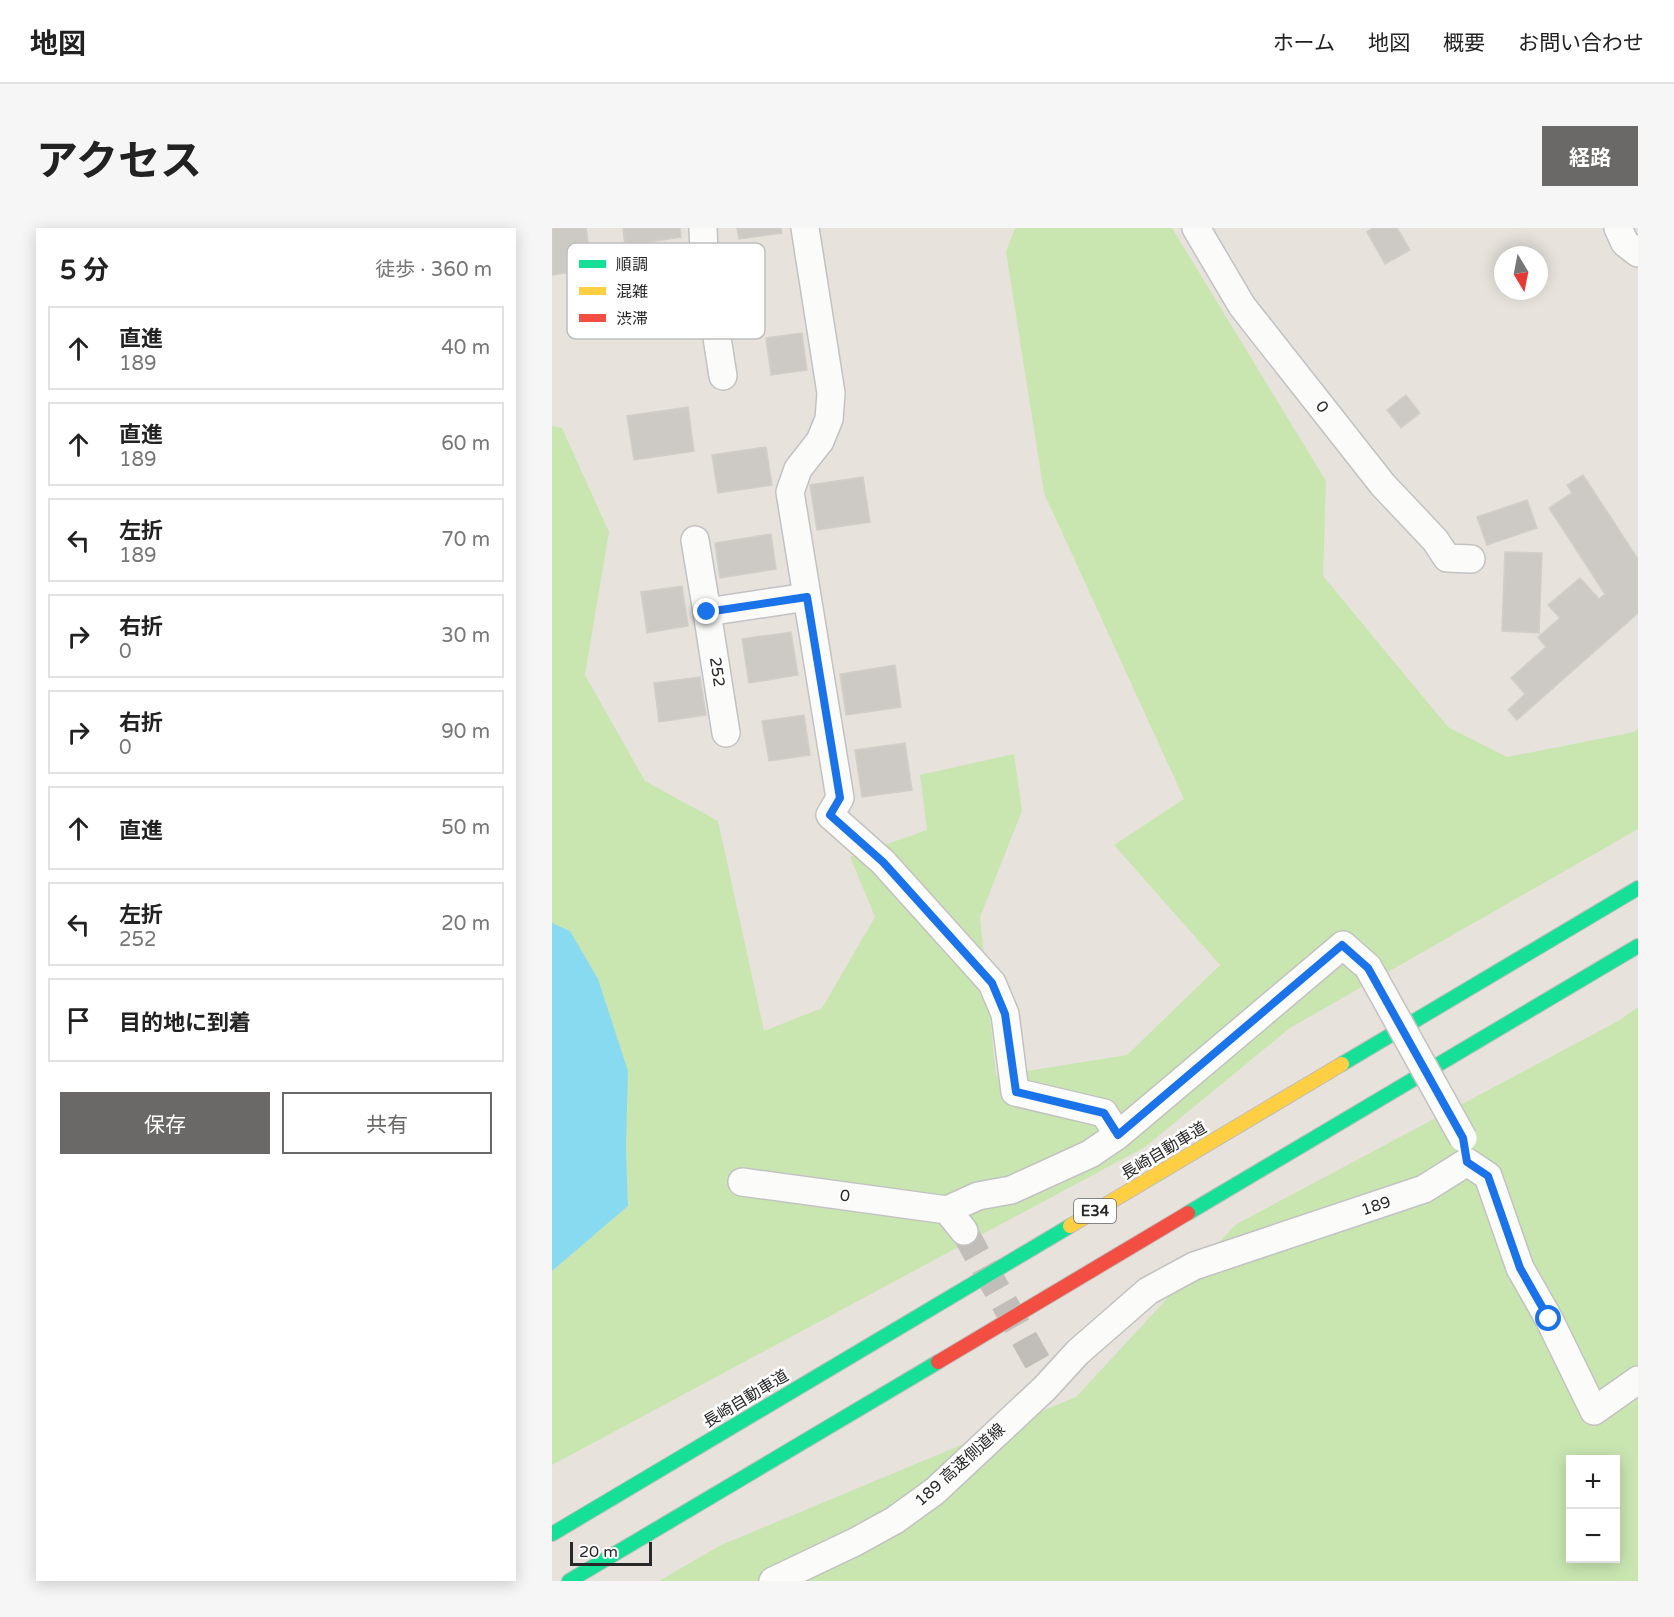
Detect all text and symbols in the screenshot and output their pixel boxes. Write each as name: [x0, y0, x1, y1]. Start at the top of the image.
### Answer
text: 地図: [30, 27, 86, 61]
text: ホーム: [1273, 31, 1335, 56]
text: 地図: [1368, 31, 1410, 56]
text: 概要: [1443, 31, 1485, 56]
text: お問い合わせ: [1518, 31, 1644, 56]
button: 経路: [1542, 126, 1638, 186]
text: アクセス: [36, 136, 202, 187]
legend: [567, 243, 765, 339]
north arrow: [1494, 246, 1548, 300]
text: 5 分: [60, 255, 109, 286]
text: 順調: [616, 255, 648, 275]
text: 徒歩 · 360 m: [375, 258, 492, 282]
text: 混雑: [616, 282, 648, 302]
text: 渋滞: [616, 309, 648, 329]
text: 直進: [119, 326, 163, 352]
icon: ahead: [62, 332, 95, 365]
text: 40 m: [441, 336, 490, 360]
text: 189: [119, 352, 157, 376]
street label: 0: [1311, 397, 1333, 417]
text: 直進: [119, 422, 163, 448]
icon: ahead: [62, 428, 95, 461]
text: 60 m: [441, 432, 490, 456]
text: 189: [119, 448, 157, 472]
text: 左折: [119, 518, 163, 544]
icon: left: [62, 524, 95, 557]
text: 70 m: [441, 528, 490, 552]
text: 189: [119, 544, 157, 568]
route end: [693, 598, 719, 624]
text: 右折: [119, 614, 163, 640]
icon: right: [62, 620, 95, 653]
text: 30 m: [441, 624, 490, 648]
text: 0: [119, 640, 132, 664]
street label: 252: [705, 656, 729, 688]
text: 右折: [119, 710, 163, 736]
icon: right: [62, 716, 95, 749]
text: 90 m: [441, 720, 490, 744]
text: 0: [119, 736, 132, 760]
icon: ahead: [62, 812, 95, 845]
text: 50 m: [441, 816, 490, 840]
text: 直進: [119, 818, 163, 844]
text: 左折: [119, 902, 163, 928]
icon: left: [62, 908, 95, 941]
text: 20 m: [441, 912, 490, 936]
text: 252: [119, 928, 157, 952]
icon: arrive: [62, 1004, 95, 1037]
text: 目的地に到着: [119, 1010, 251, 1036]
button: 保存: [60, 1092, 270, 1154]
button: 共有: [282, 1092, 492, 1154]
street label: 長崎自動車道: [1118, 1118, 1210, 1184]
street label: 0: [839, 1185, 851, 1207]
street label: 189: [1359, 1192, 1393, 1220]
road number: E34: [1074, 1199, 1116, 1223]
route start: [1535, 1305, 1561, 1331]
street label: 長崎自動車道: [700, 1366, 792, 1432]
street label: 189 高速側道線: [911, 1419, 1009, 1511]
map controls: [1566, 1455, 1620, 1563]
button: +: [1566, 1455, 1620, 1509]
button: −: [1566, 1509, 1620, 1563]
scale bar: [570, 1539, 652, 1566]
text: 20 m: [579, 1542, 618, 1562]

